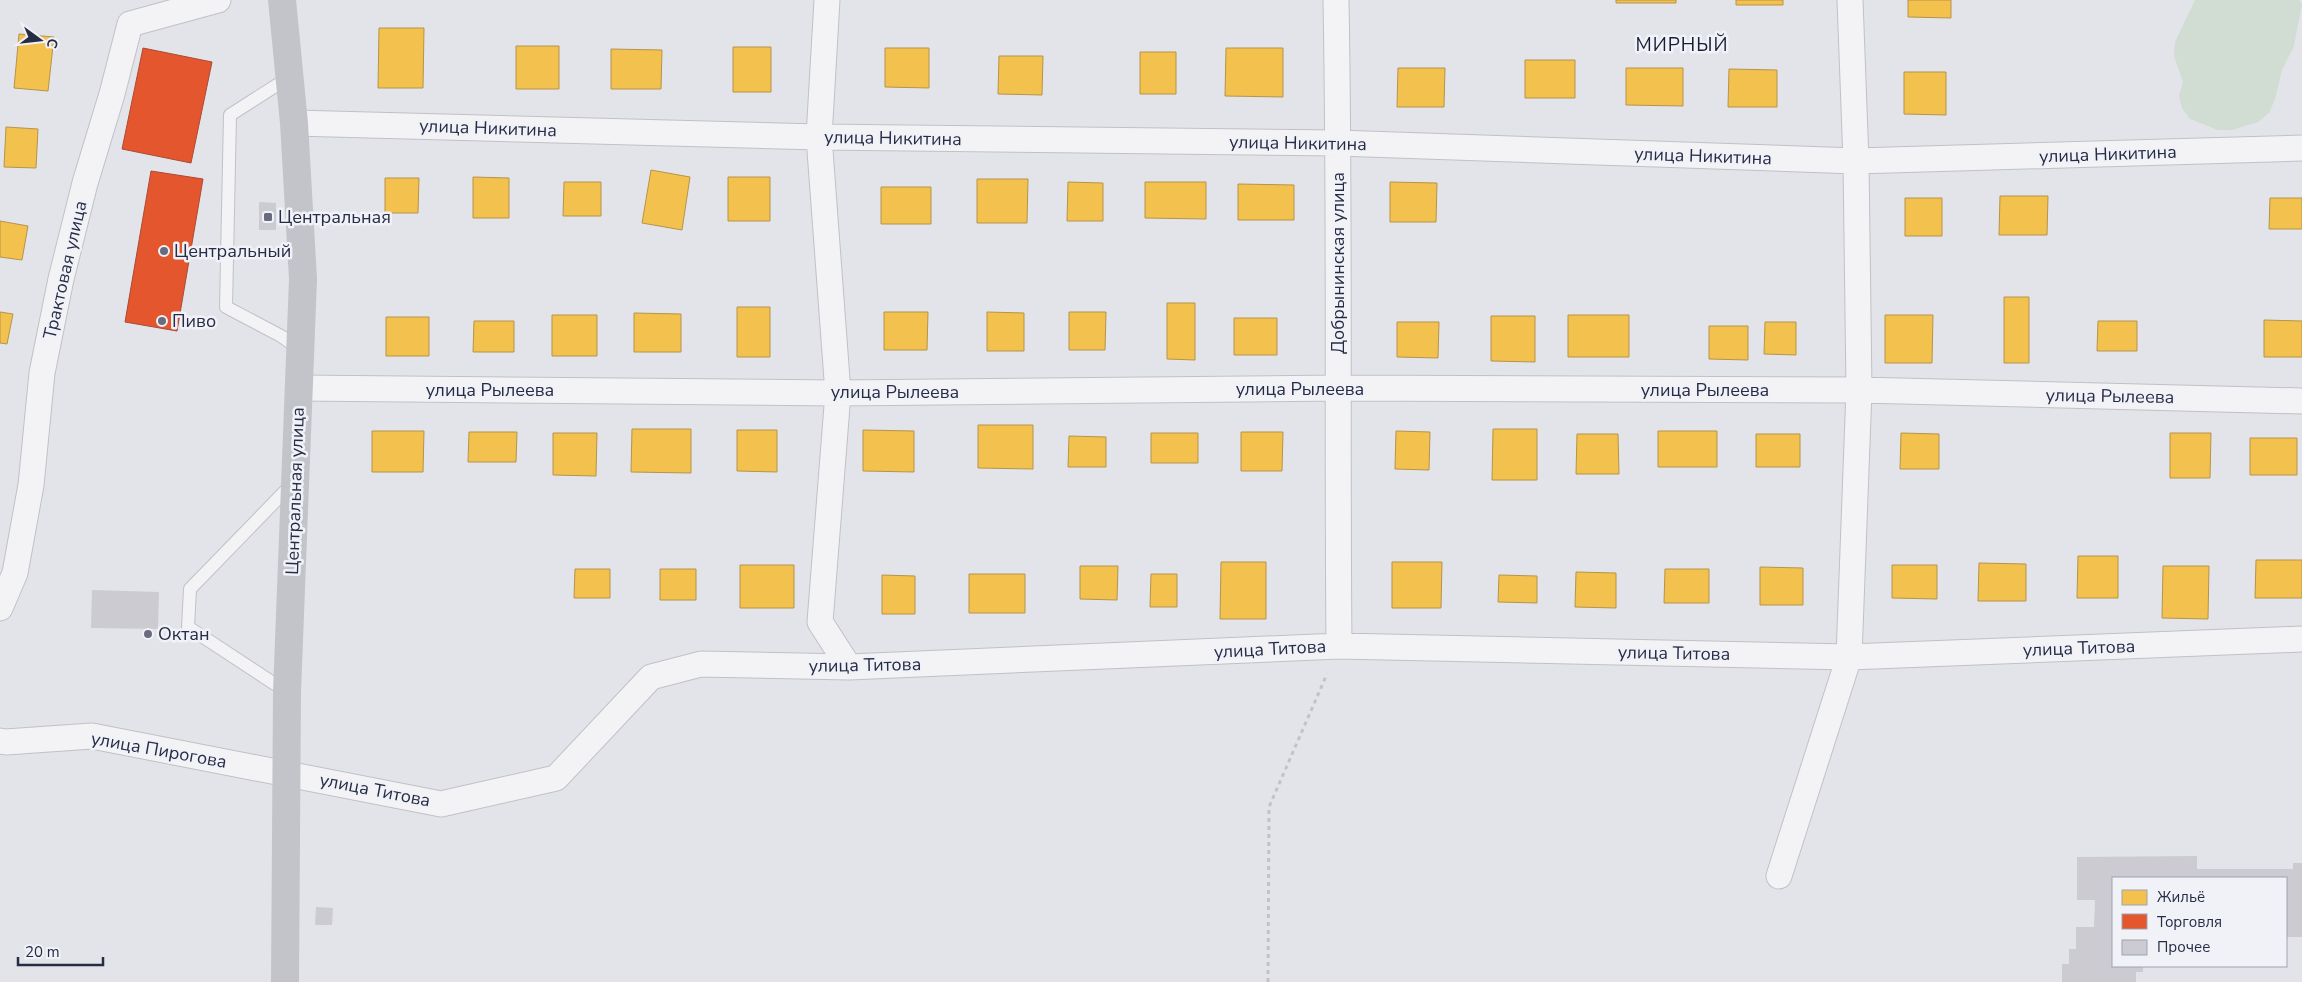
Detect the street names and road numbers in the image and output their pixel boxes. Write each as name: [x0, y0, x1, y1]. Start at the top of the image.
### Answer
street label: улица Никитина: [419, 114, 557, 142]
street label: улица Никитина: [824, 125, 962, 151]
street label: улица Никитина: [1229, 130, 1367, 156]
street label: улица Никитина: [2039, 140, 2177, 168]
street label: улица Никитина: [1634, 142, 1772, 170]
street label: Добрынинская улица: [1326, 172, 1350, 354]
street label: Трактовая улица: [37, 198, 93, 342]
street label: улица Рылеева: [1236, 377, 1364, 401]
street label: улица Рылеева: [426, 378, 554, 402]
street label: улица Рылеева: [1641, 378, 1769, 402]
street label: улица Рылеева: [831, 380, 959, 404]
street label: улица Рылеева: [2046, 383, 2174, 409]
street label: Центральная улица: [280, 407, 310, 575]
street label: улица Титова: [1213, 634, 1327, 664]
street label: улица Титова: [2022, 634, 2136, 662]
street label: улица Титова: [1618, 640, 1730, 666]
street label: улица Титова: [809, 652, 921, 678]
street label: улица Пирогова: [89, 726, 229, 774]
street label: улица Титова: [317, 767, 433, 813]

